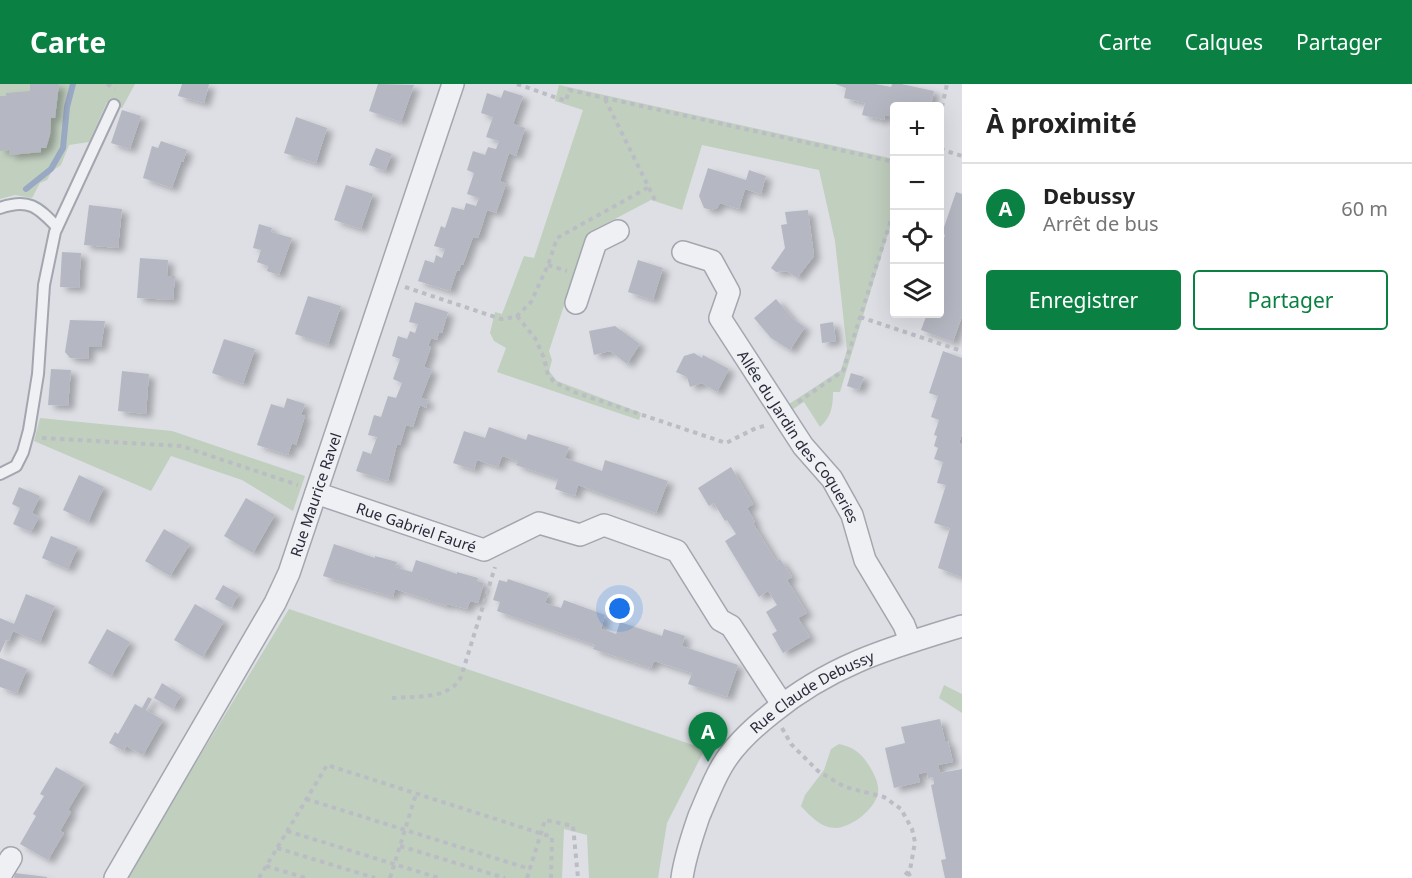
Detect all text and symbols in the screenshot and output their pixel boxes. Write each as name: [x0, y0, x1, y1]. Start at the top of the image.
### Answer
text: Carte: [30, 23, 106, 61]
text: Carte: [1099, 28, 1152, 56]
text: Calques: [1185, 28, 1263, 56]
text: Partager: [1296, 28, 1382, 56]
map controls: [890, 102, 944, 318]
button: +: [890, 102, 944, 156]
text: À proximité: [986, 105, 1137, 141]
button: −: [890, 156, 944, 210]
text: Debussy: [1043, 180, 1135, 210]
text: A: [999, 195, 1012, 222]
text: 60 m: [1341, 195, 1388, 222]
button: locate: [890, 210, 944, 264]
text: Arrêt de bus: [1043, 210, 1159, 237]
button: layers: [890, 264, 944, 318]
button: Enregistrer: [986, 270, 1181, 330]
button: Partager: [1193, 270, 1388, 330]
street label: Allée du Jardin des Coqueries: [733, 346, 864, 525]
street label: Rue Maurice Ravel: [285, 430, 345, 559]
street label: Rue Gabriel Fauré: [354, 497, 479, 557]
your location: [605, 594, 634, 623]
street label: Rue Claude Debussy: [745, 646, 877, 738]
pin: A: [688, 712, 728, 762]

